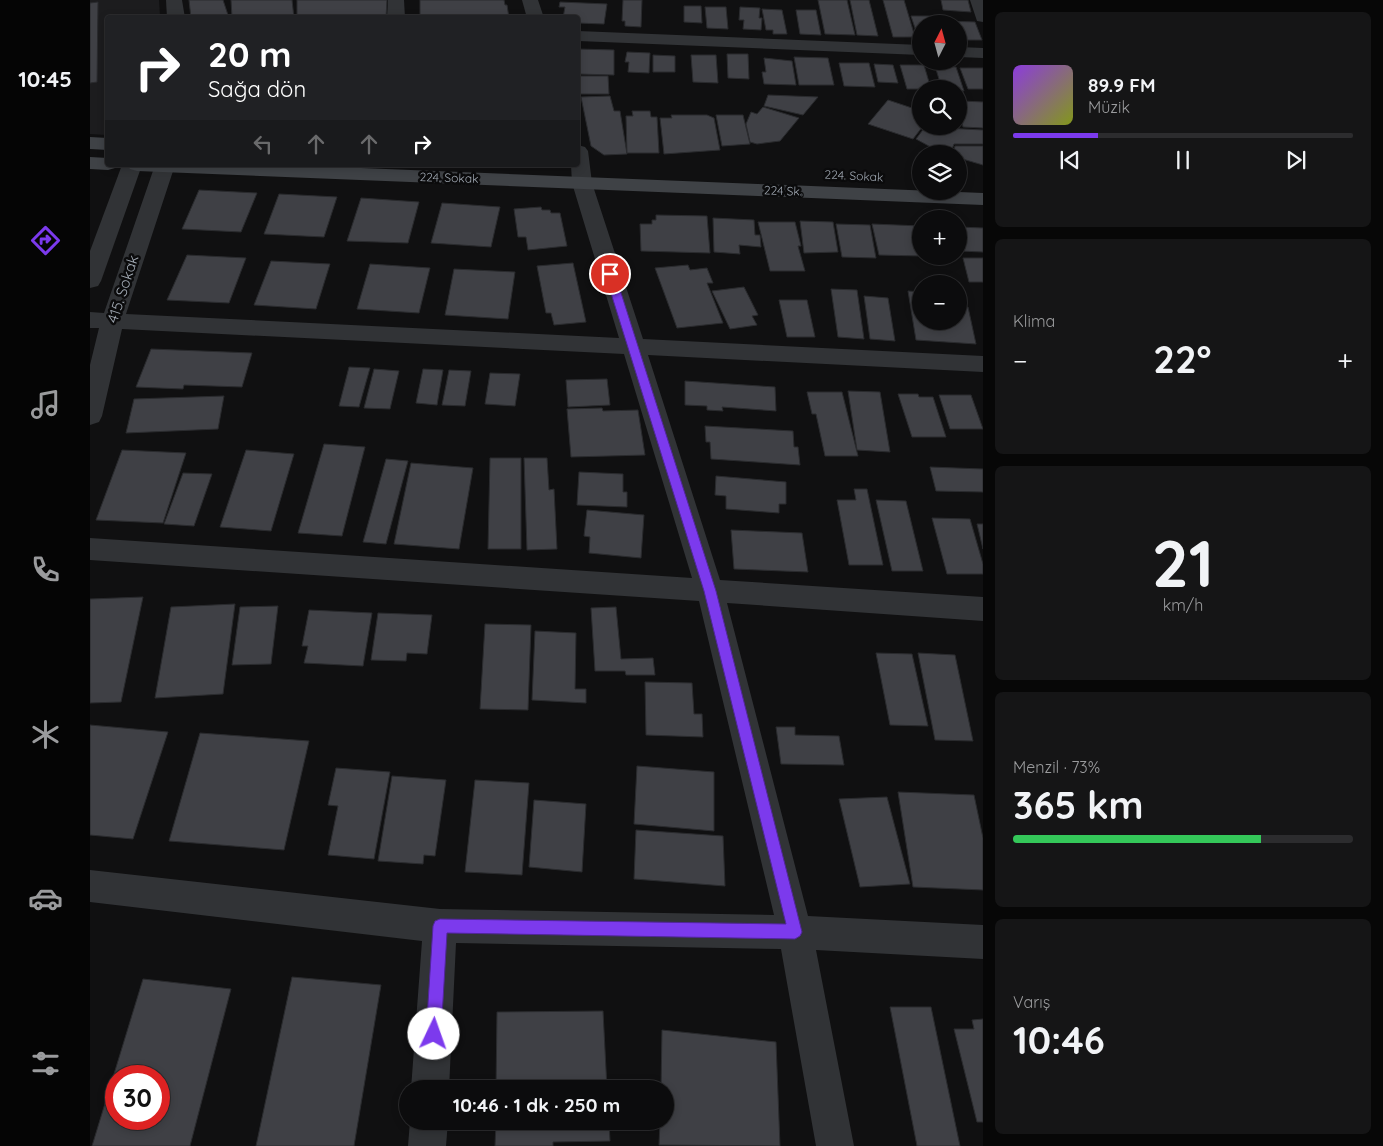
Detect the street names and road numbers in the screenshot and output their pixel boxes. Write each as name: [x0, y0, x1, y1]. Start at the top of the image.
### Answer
street label: 224. Sokak: [824, 166, 884, 185]
street label: 224. Sokak: [419, 169, 479, 186]
street label: 224 Sk.: [764, 182, 802, 199]
street label: 415. Sokak: [103, 252, 142, 325]

